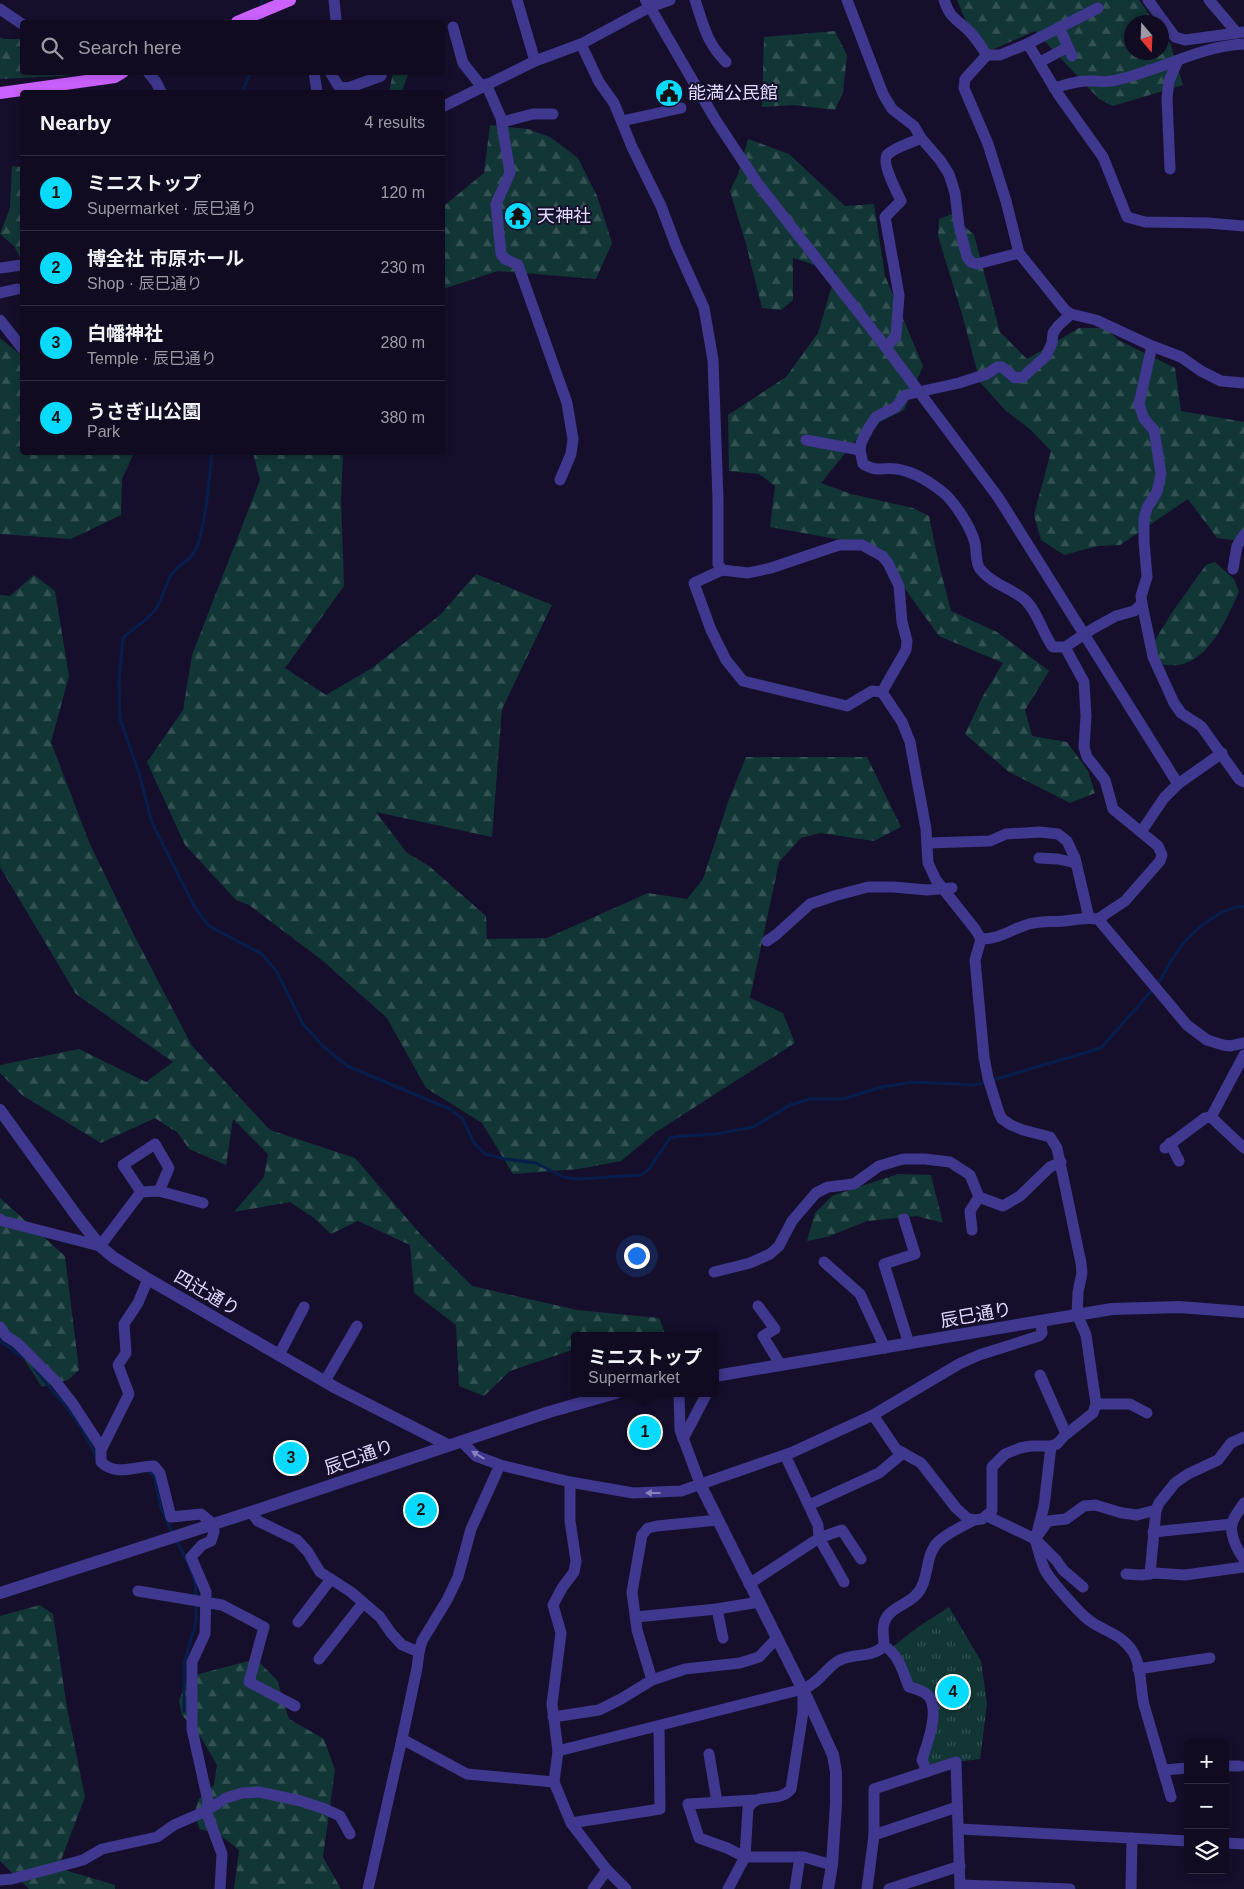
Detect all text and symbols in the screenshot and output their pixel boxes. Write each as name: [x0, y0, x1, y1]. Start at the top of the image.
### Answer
north arrow: [1124, 15, 1169, 60]
search box: [20, 20, 445, 75]
icon: search: [38, 34, 66, 62]
text: Search here: [78, 37, 182, 58]
public building icon: 能満公民館: [654, 78, 684, 108]
place label: 能満公民館: [688, 83, 778, 103]
text: Nearby: [40, 111, 111, 134]
text: 4 results: [365, 114, 425, 131]
text: ミニストップ: [87, 173, 201, 194]
text: 1: [52, 184, 60, 201]
text: 120 m: [381, 184, 425, 201]
text: Supermarket · 辰巳通り: [87, 200, 257, 217]
temple icon: 天神社: [503, 201, 533, 231]
place label: 天神社: [537, 206, 591, 226]
text: 博全社 市原ホール: [87, 248, 244, 269]
text: 2: [52, 259, 60, 276]
text: 230 m: [381, 259, 425, 276]
text: Shop · 辰巳通り: [87, 275, 203, 292]
text: 白幡神社: [87, 323, 163, 344]
text: 3: [52, 334, 60, 351]
text: 280 m: [381, 334, 425, 351]
text: Temple · 辰巳通り: [87, 350, 217, 367]
text: うさぎ山公園: [87, 401, 201, 422]
text: 4: [52, 409, 60, 426]
text: 380 m: [381, 409, 425, 426]
text: Park: [87, 423, 120, 440]
your location: [624, 1243, 650, 1269]
street label: 四辻通り: [171, 1266, 243, 1320]
street label: 辰巳通り: [939, 1299, 1013, 1331]
popup: [571, 1332, 719, 1397]
text: ミニストップ: [588, 1347, 702, 1368]
text: Supermarket: [588, 1369, 680, 1386]
pin: 1: [629, 1413, 661, 1451]
street label: 辰巳通り: [322, 1436, 396, 1478]
pin: 3: [275, 1439, 307, 1477]
one-way arrow: [471, 1451, 485, 1460]
one-way arrow: [645, 1489, 661, 1497]
pin: 2: [405, 1491, 437, 1529]
pin: 4: [937, 1673, 969, 1711]
map controls: [1184, 1739, 1229, 1874]
button: +: [1184, 1739, 1229, 1784]
button: −: [1184, 1784, 1229, 1829]
button: layers: [1184, 1829, 1229, 1874]

